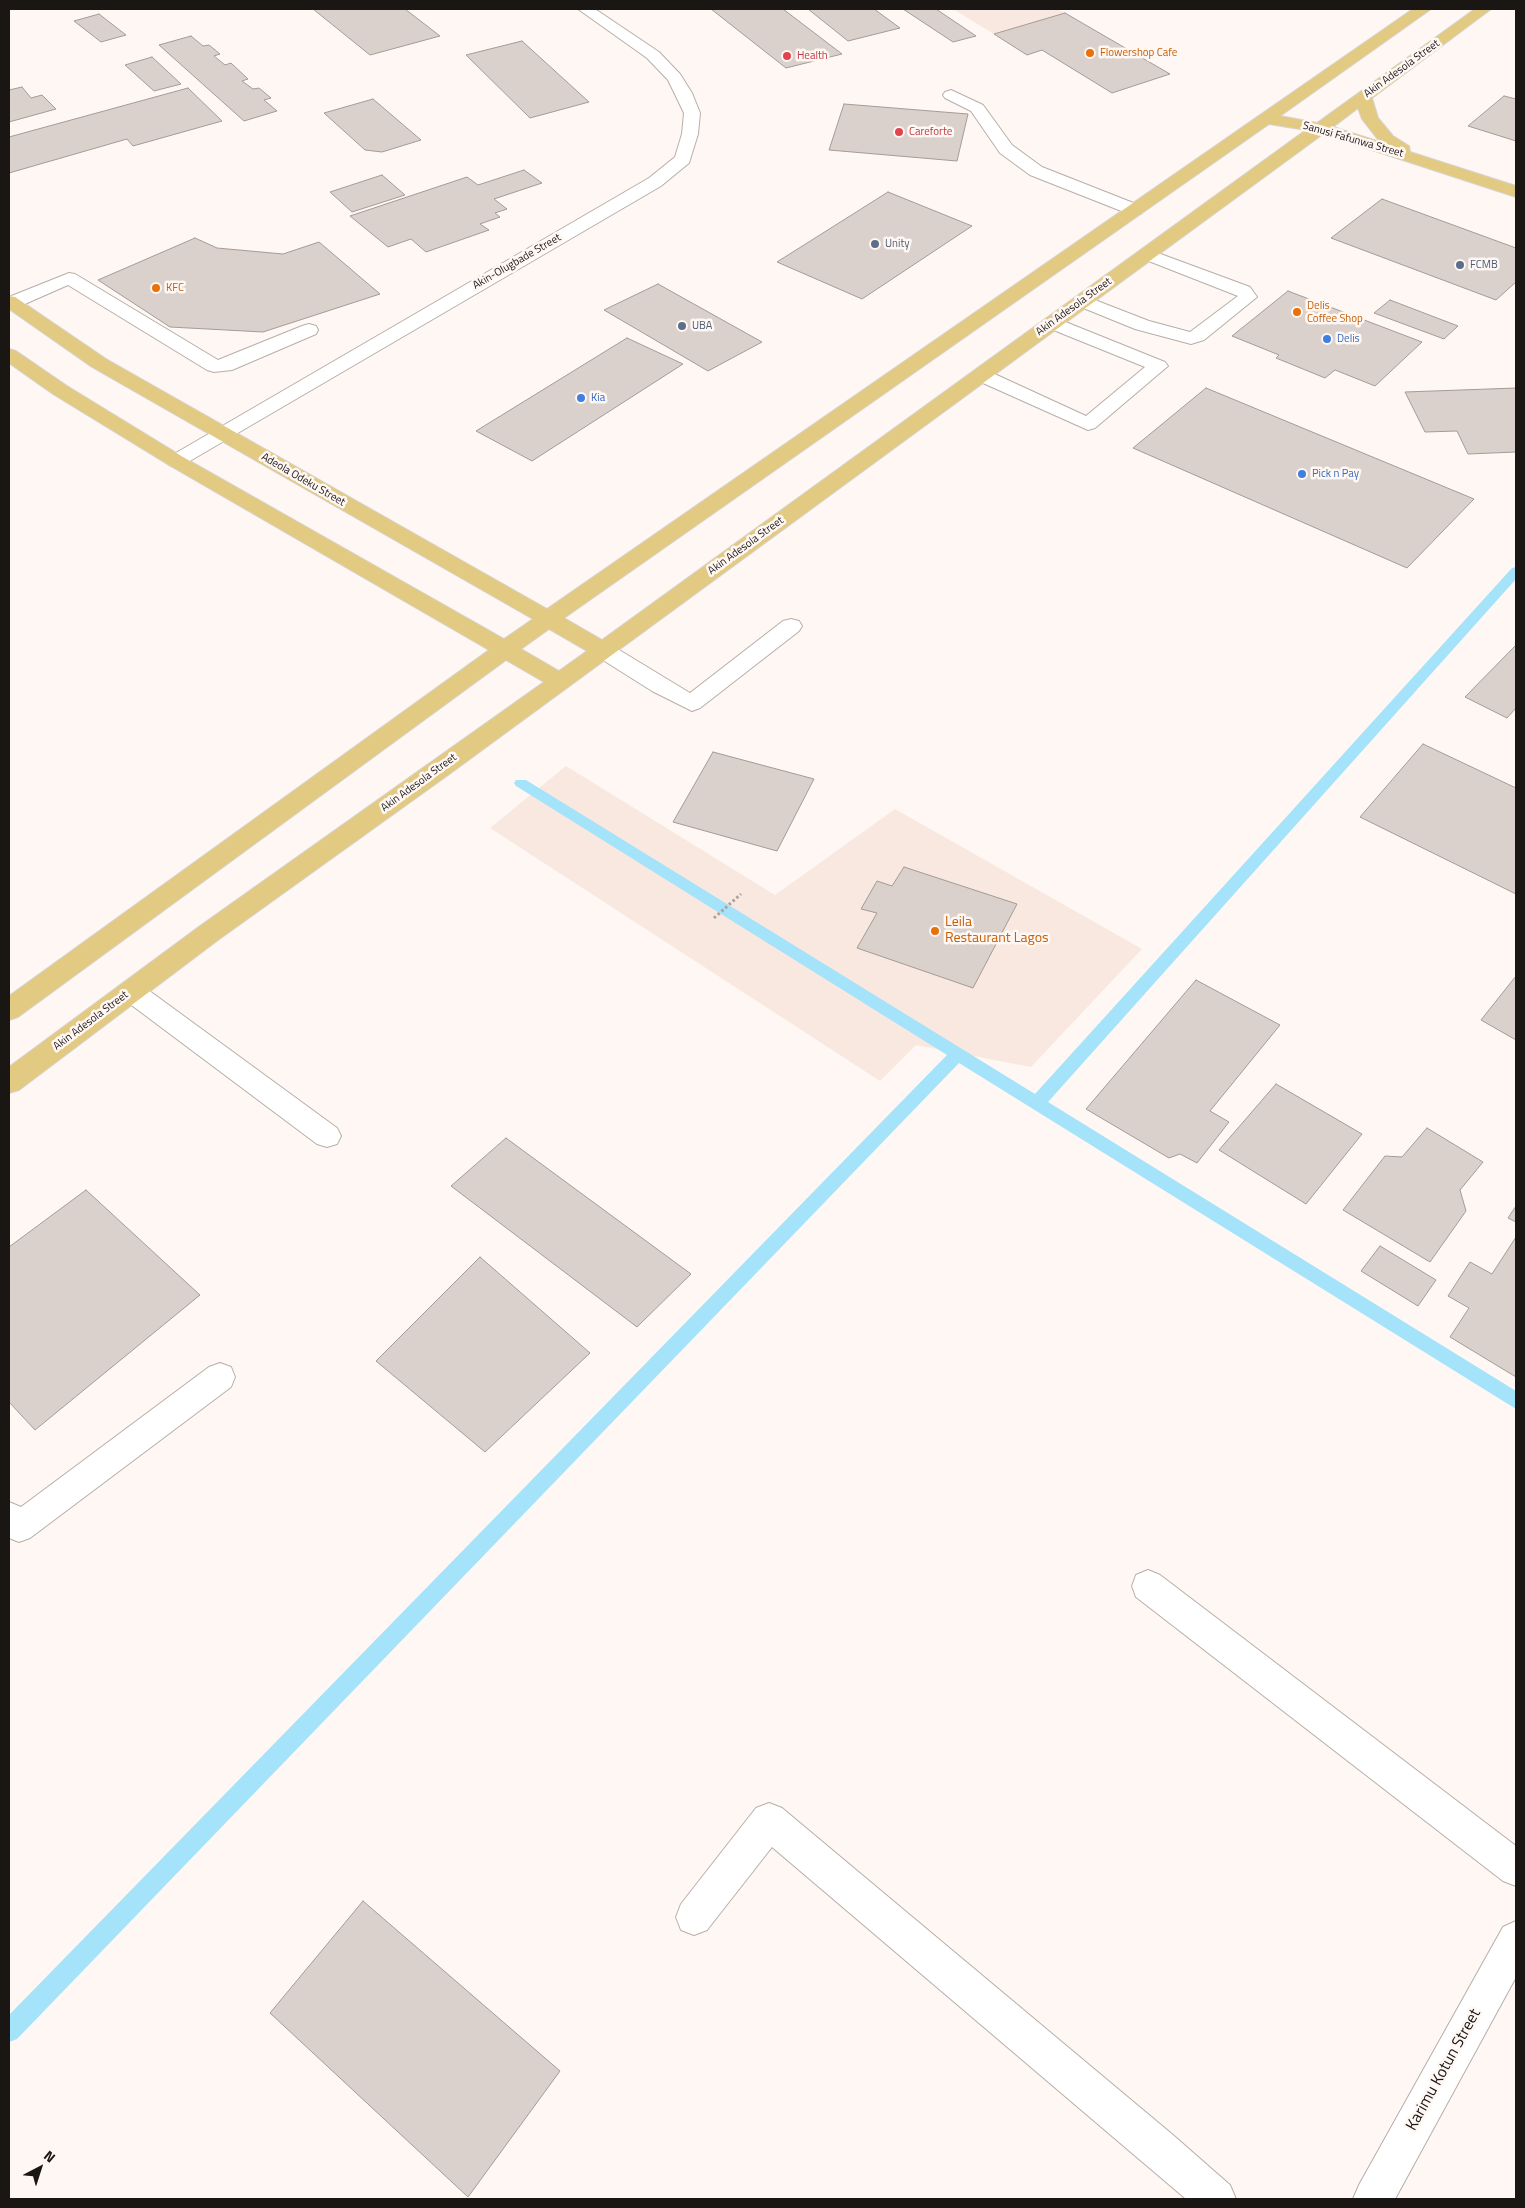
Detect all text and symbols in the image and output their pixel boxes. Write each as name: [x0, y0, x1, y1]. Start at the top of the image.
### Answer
street label: Akin Adesola Street: [1362, 37, 1442, 101]
place label: Flowershop Cafe: [1100, 46, 1177, 60]
marker: Flowershop Cafe: [1084, 47, 1096, 59]
place label: Health: [797, 49, 828, 63]
marker: Health: [781, 50, 793, 62]
street label: Sanusi Fafunwa Street: [1301, 119, 1405, 161]
place label: Careforte: [909, 125, 952, 139]
marker: Careforte: [893, 126, 905, 138]
street label: Akin-Olugbade Street: [471, 231, 563, 293]
place label: Unity: [885, 237, 910, 251]
marker: Unity: [869, 238, 881, 250]
place label: FCMB: [1470, 258, 1498, 272]
marker: FCMB: [1454, 259, 1466, 271]
street label: Akin Adesola Street: [1034, 275, 1114, 339]
place label: KFC: [166, 281, 184, 295]
marker: KFC: [150, 282, 162, 294]
place label: Delis Coffee Shop: [1307, 299, 1363, 325]
marker: Delis Coffee Shop: [1291, 306, 1303, 318]
place label: UBA: [692, 319, 712, 333]
marker: UBA: [676, 320, 688, 332]
place label: Delis: [1337, 332, 1360, 346]
marker: Delis: [1321, 333, 1333, 345]
place label: Kia: [591, 391, 605, 405]
marker: Kia: [575, 392, 587, 404]
street label: Adeola Odeku Street: [259, 451, 347, 509]
place label: Pick n Pay: [1312, 467, 1359, 481]
marker: Pick n Pay: [1296, 468, 1308, 480]
street label: Akin Adesola Street: [706, 514, 786, 578]
street label: Akin Adesola Street: [379, 751, 459, 815]
place label: Leila Restaurant Lagos: [945, 915, 1049, 948]
marker: Leila Restaurant Lagos: [929, 925, 941, 937]
street label: Akin Adesola Street: [51, 989, 131, 1053]
street label: Karimu Kotun Street: [1403, 2006, 1485, 2134]
north arrow: [15, 2143, 65, 2193]
text: N: [39, 2145, 60, 2167]

